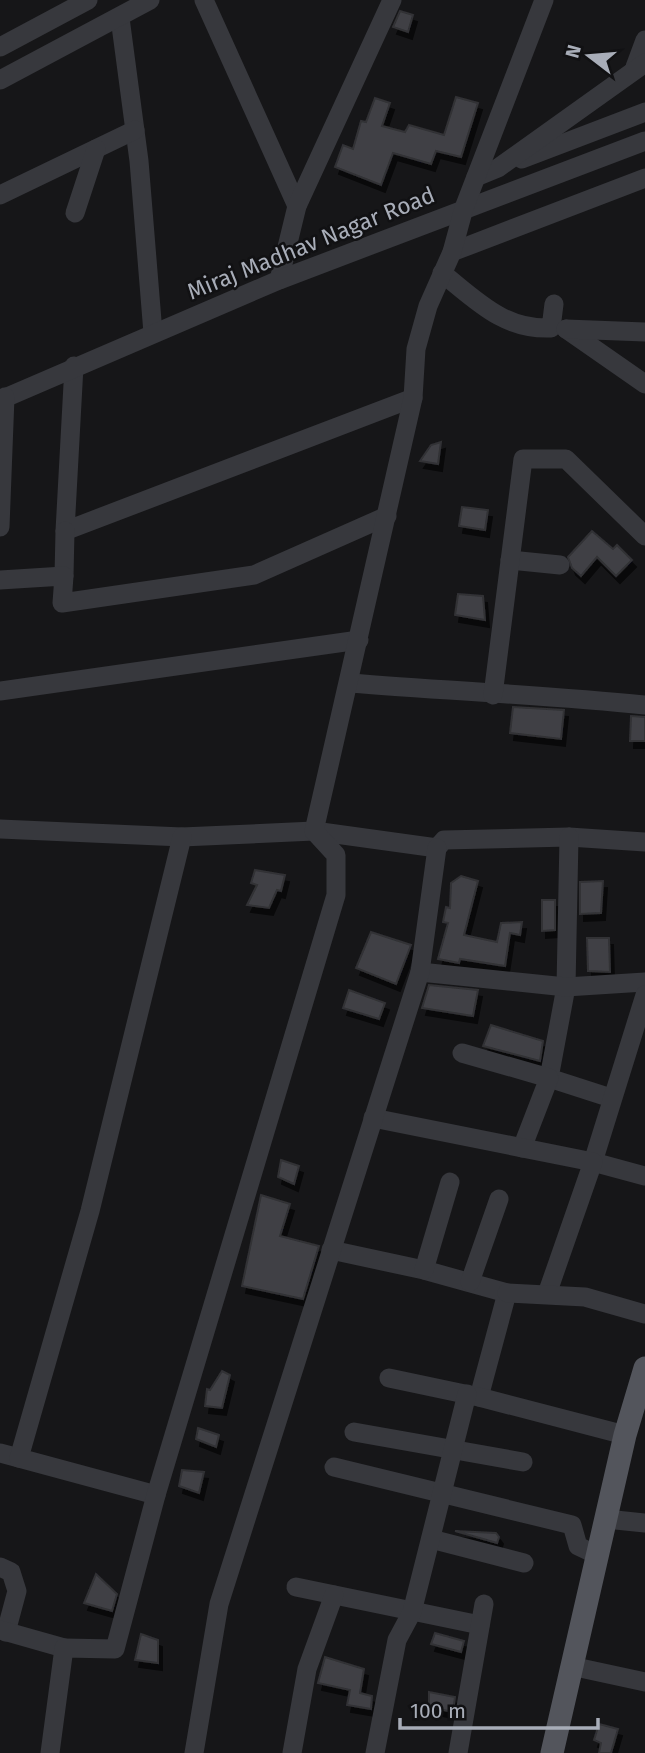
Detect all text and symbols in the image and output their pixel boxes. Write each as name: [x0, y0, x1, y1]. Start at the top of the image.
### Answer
north arrow: [554, 21, 624, 91]
text: N: [560, 42, 586, 61]
street label: Miraj Madhav Nagar Road: [183, 180, 439, 306]
scale bar: [400, 1686, 598, 1730]
text: 100 m: [410, 1698, 466, 1724]

